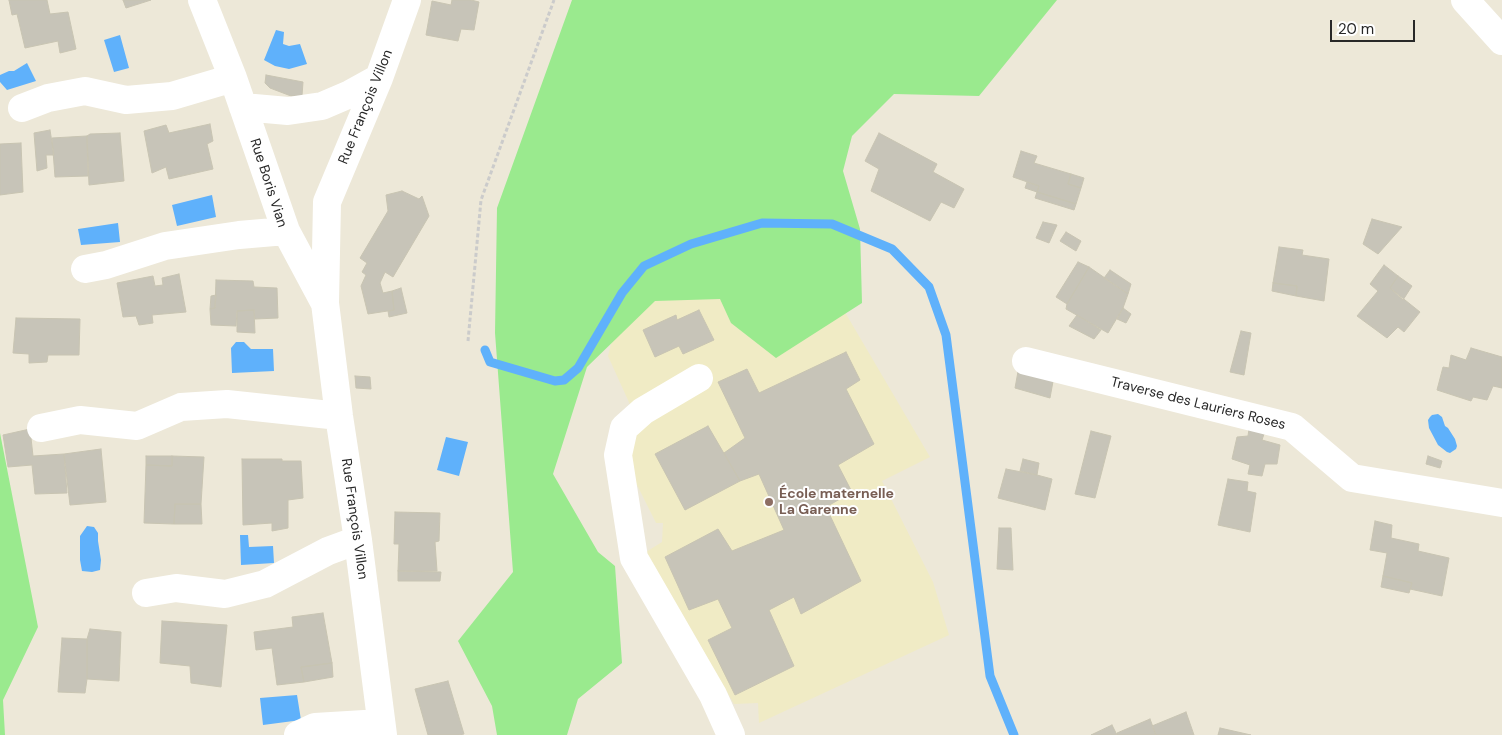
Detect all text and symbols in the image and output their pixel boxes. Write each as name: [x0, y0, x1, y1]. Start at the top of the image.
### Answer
scale bar: [1332, 10, 1417, 42]
text: 20 m: [1338, 19, 1374, 39]
street label: Rue François Villon: [335, 47, 397, 167]
street label: Rue Boris Vian: [246, 136, 290, 230]
street label: Traverse des Lauriers Roses: [1109, 374, 1287, 434]
street label: Rue François Villon: [337, 457, 371, 581]
place label: École maternelle La Garenne: [779, 486, 894, 518]
marker: École maternelle La Garenne: [763, 496, 775, 508]

